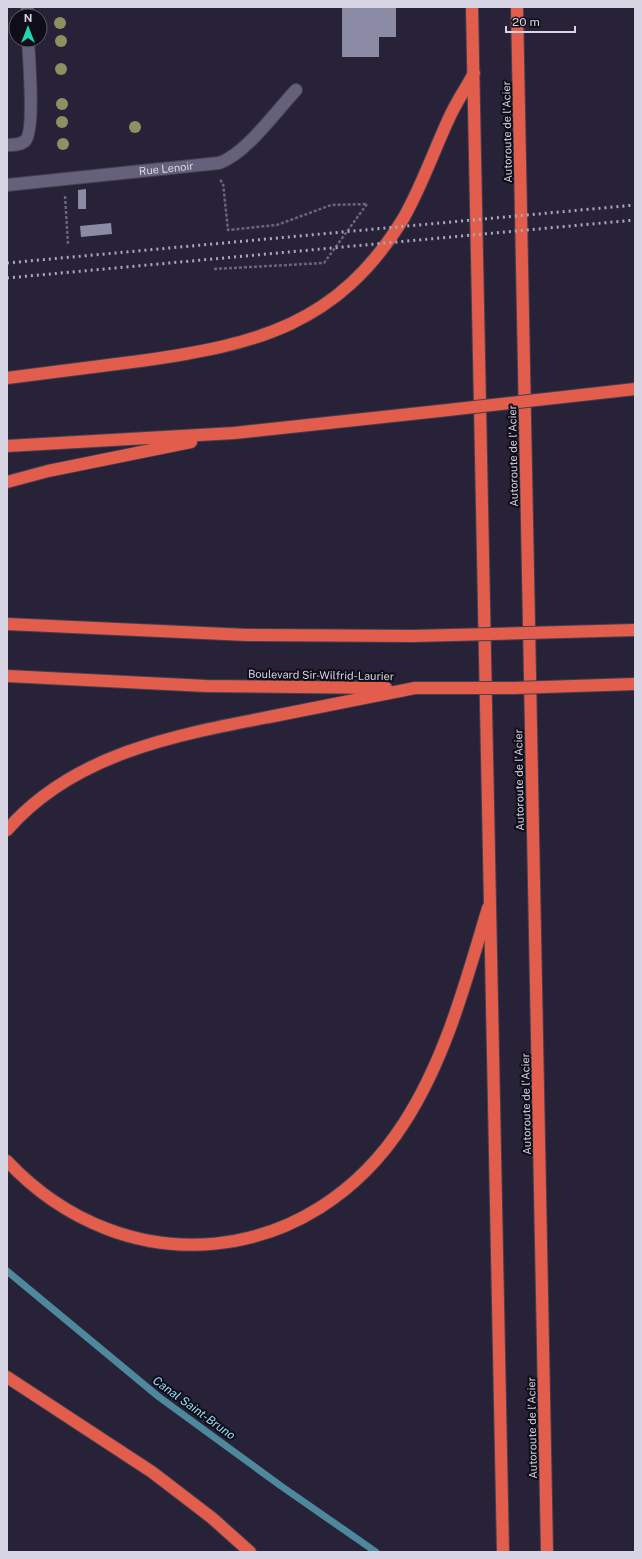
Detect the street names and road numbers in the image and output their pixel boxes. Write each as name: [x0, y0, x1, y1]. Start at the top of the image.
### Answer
street label: Autoroute de l'Acier: [500, 81, 514, 183]
street label: Rue Lenoir: [138, 160, 194, 177]
street label: Autoroute de l'Acier: [506, 405, 520, 507]
street label: Boulevard Sir-Wilfrid-Laurier: [248, 668, 394, 682]
street label: Autoroute de l'Acier: [512, 729, 526, 831]
street label: Autoroute de l'Acier: [519, 1053, 533, 1155]
street label: Autoroute de l'Acier: [525, 1377, 539, 1479]

